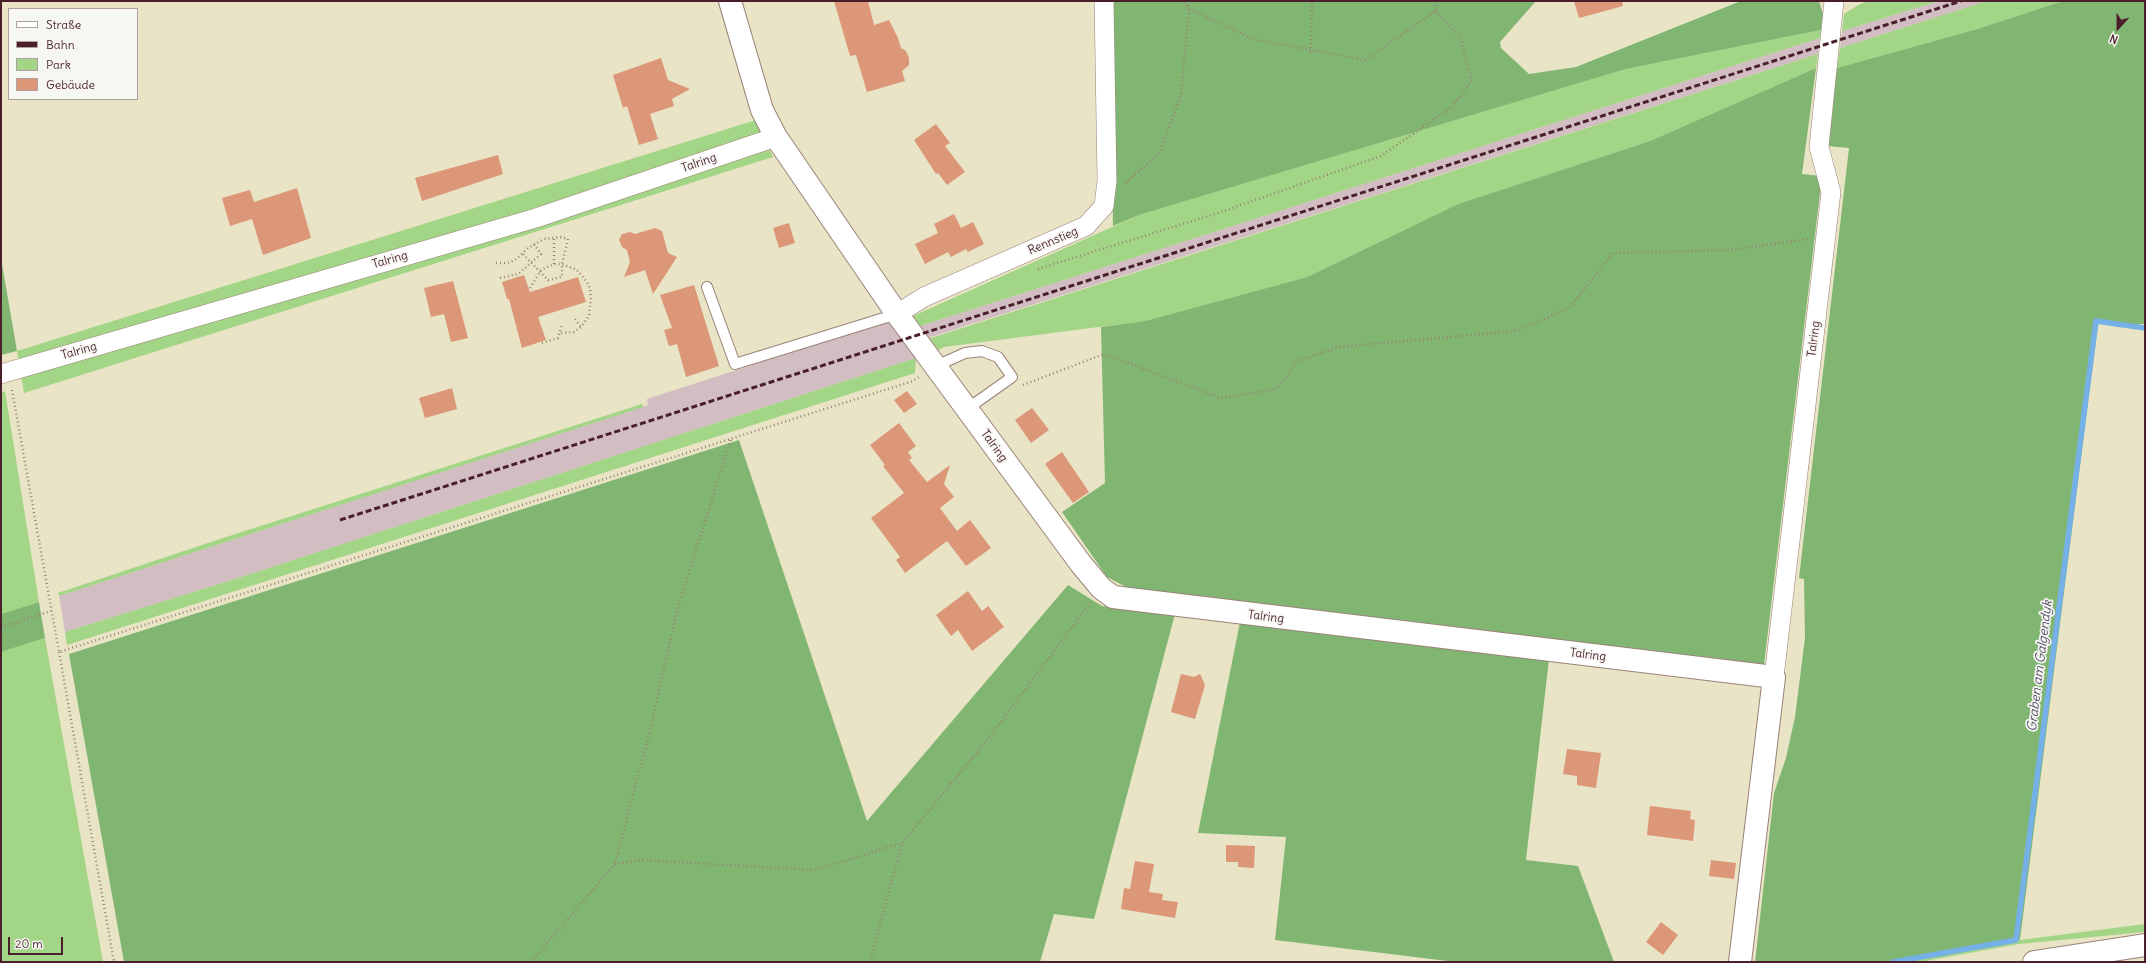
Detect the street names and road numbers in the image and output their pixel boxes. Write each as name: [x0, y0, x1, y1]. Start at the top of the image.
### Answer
street label: Talring: [680, 150, 718, 176]
street label: Rennstieg: [1026, 224, 1080, 258]
street label: Talring: [371, 248, 409, 272]
street label: Talring: [1805, 320, 1823, 358]
street label: Talring: [60, 339, 98, 363]
street label: Talring: [978, 427, 1010, 465]
street label: Talring: [1247, 608, 1285, 626]
street label: Talring: [1569, 646, 1607, 664]

